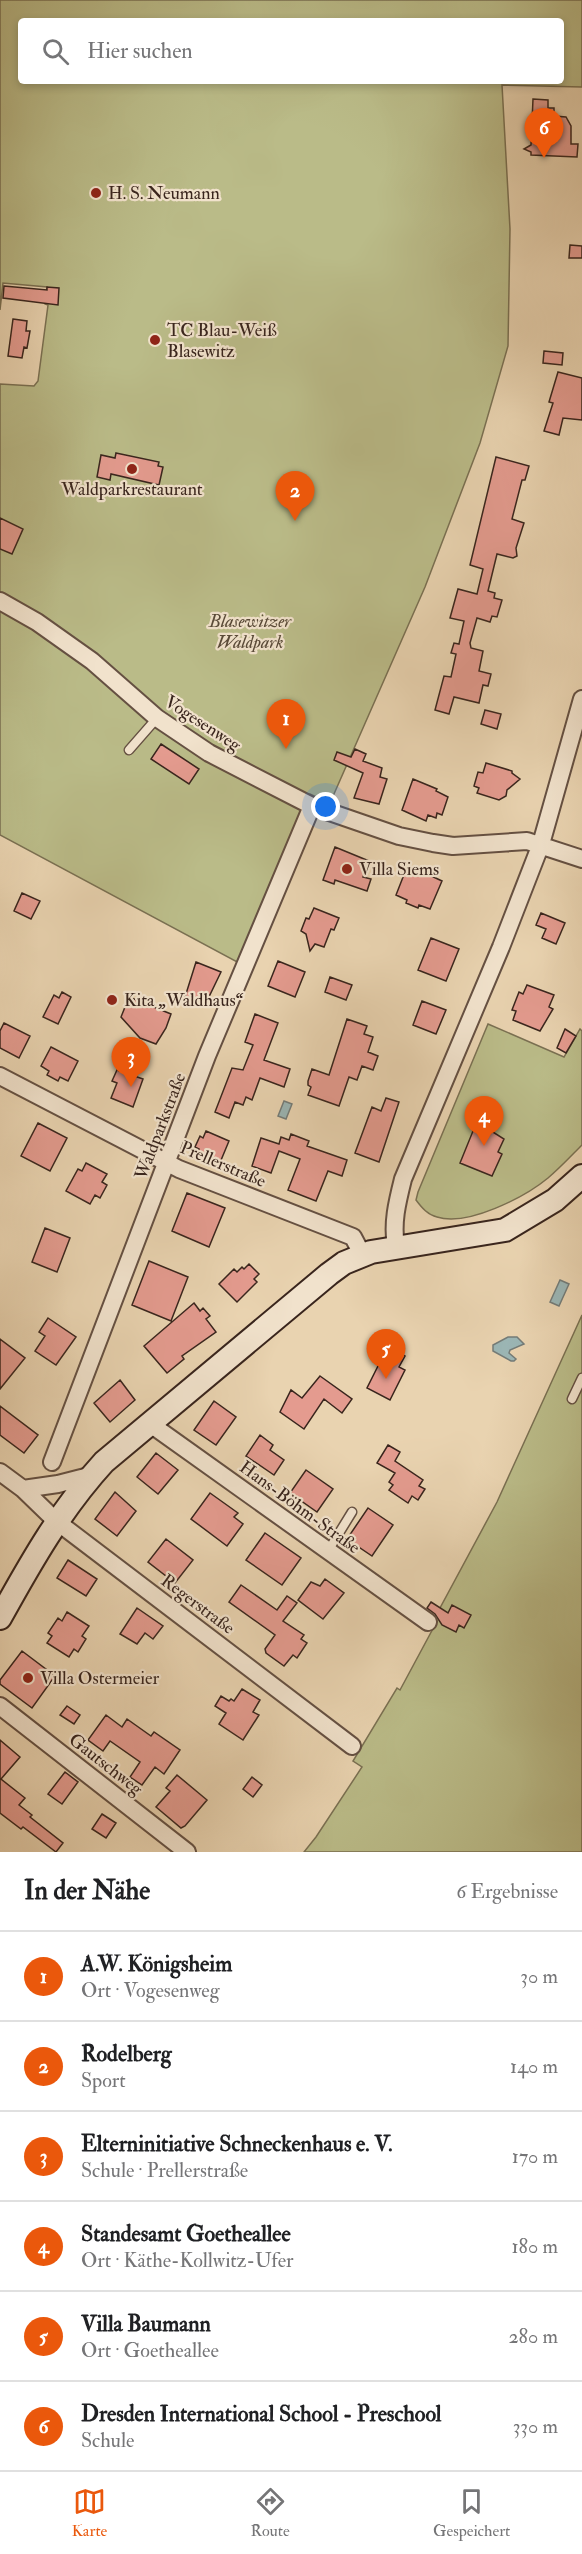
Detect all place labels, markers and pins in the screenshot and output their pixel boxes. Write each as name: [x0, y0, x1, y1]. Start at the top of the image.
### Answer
pin: 6: [524, 108, 564, 158]
place label: H. S. Neumann: [108, 182, 220, 205]
marker: H. S. Neumann: [89, 186, 103, 200]
place label: TC Blau-Weiß Blasewitz: [167, 319, 277, 363]
marker: TC Blau-Weiß Blasewitz: [148, 333, 162, 347]
marker: Waldparkrestaurant: [125, 462, 139, 476]
pin: 2: [276, 472, 314, 521]
place label: Waldparkrestaurant: [60, 478, 203, 501]
pin: 1: [266, 700, 306, 749]
place label: Villa Siems: [359, 858, 439, 881]
marker: Villa Siems: [340, 862, 354, 876]
place label: Kita „Waldhaus“: [124, 989, 244, 1012]
marker: Kita „Waldhaus“: [105, 993, 119, 1007]
pin: 3: [112, 1038, 150, 1087]
pin: 4: [464, 1096, 504, 1146]
pin: 5: [366, 1330, 406, 1379]
place label: Villa Ostermeier: [40, 1667, 159, 1690]
marker: Villa Ostermeier: [21, 1671, 35, 1685]

